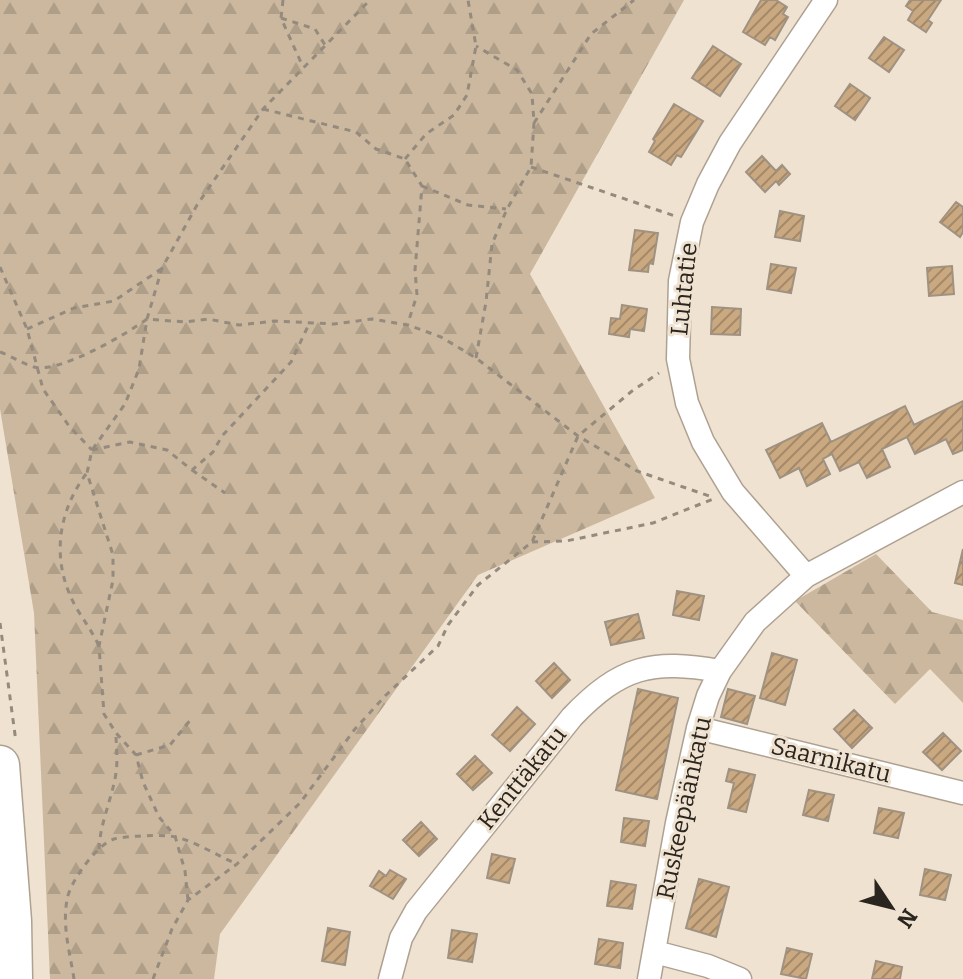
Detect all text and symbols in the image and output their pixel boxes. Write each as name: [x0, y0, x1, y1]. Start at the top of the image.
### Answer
street label: Luhtatie: [665, 241, 703, 337]
street label: Ruskeepäänkatu: [651, 714, 717, 902]
street label: Kenttäkatu: [472, 721, 572, 835]
street label: Saarnikatu: [768, 732, 894, 788]
north arrow: [851, 867, 931, 947]
text: N: [891, 903, 923, 933]

